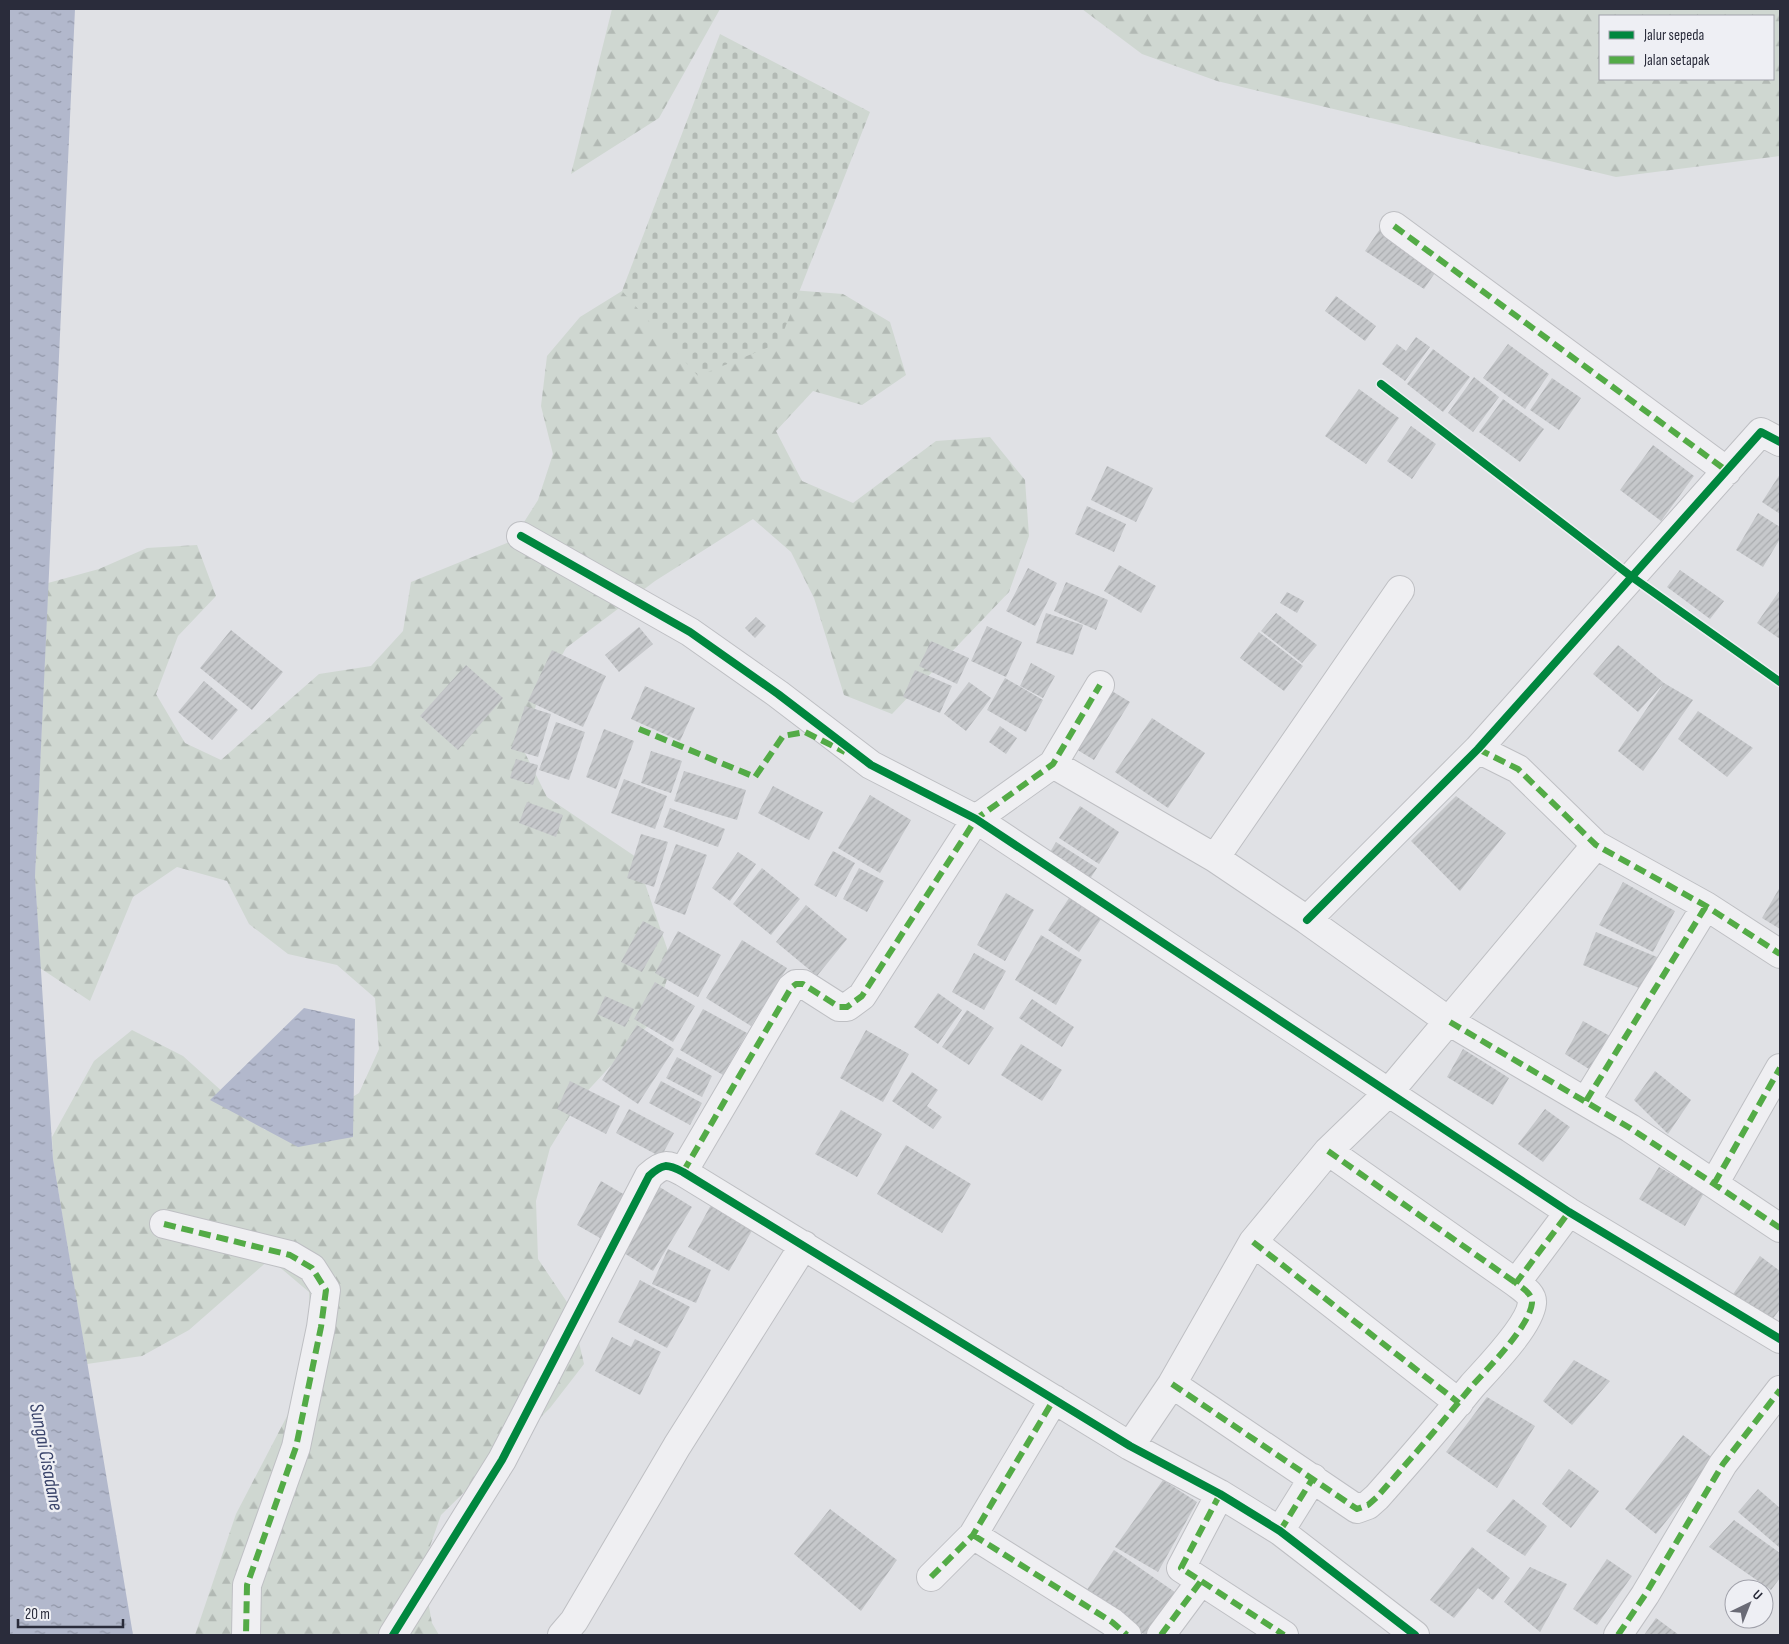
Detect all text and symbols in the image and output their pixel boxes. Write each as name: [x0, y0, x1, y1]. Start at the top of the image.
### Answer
legend: [1599, 15, 1774, 80]
text: Jalur sepeda: [1643, 26, 1705, 45]
text: Jalan setapak: [1643, 51, 1710, 70]
water label: Sungai Cisadane: [24, 1401, 68, 1513]
north arrow: [1724, 1579, 1774, 1629]
text: U: [1749, 1586, 1766, 1604]
scale bar: [18, 1596, 122, 1628]
text: 20 m: [25, 1605, 50, 1624]

